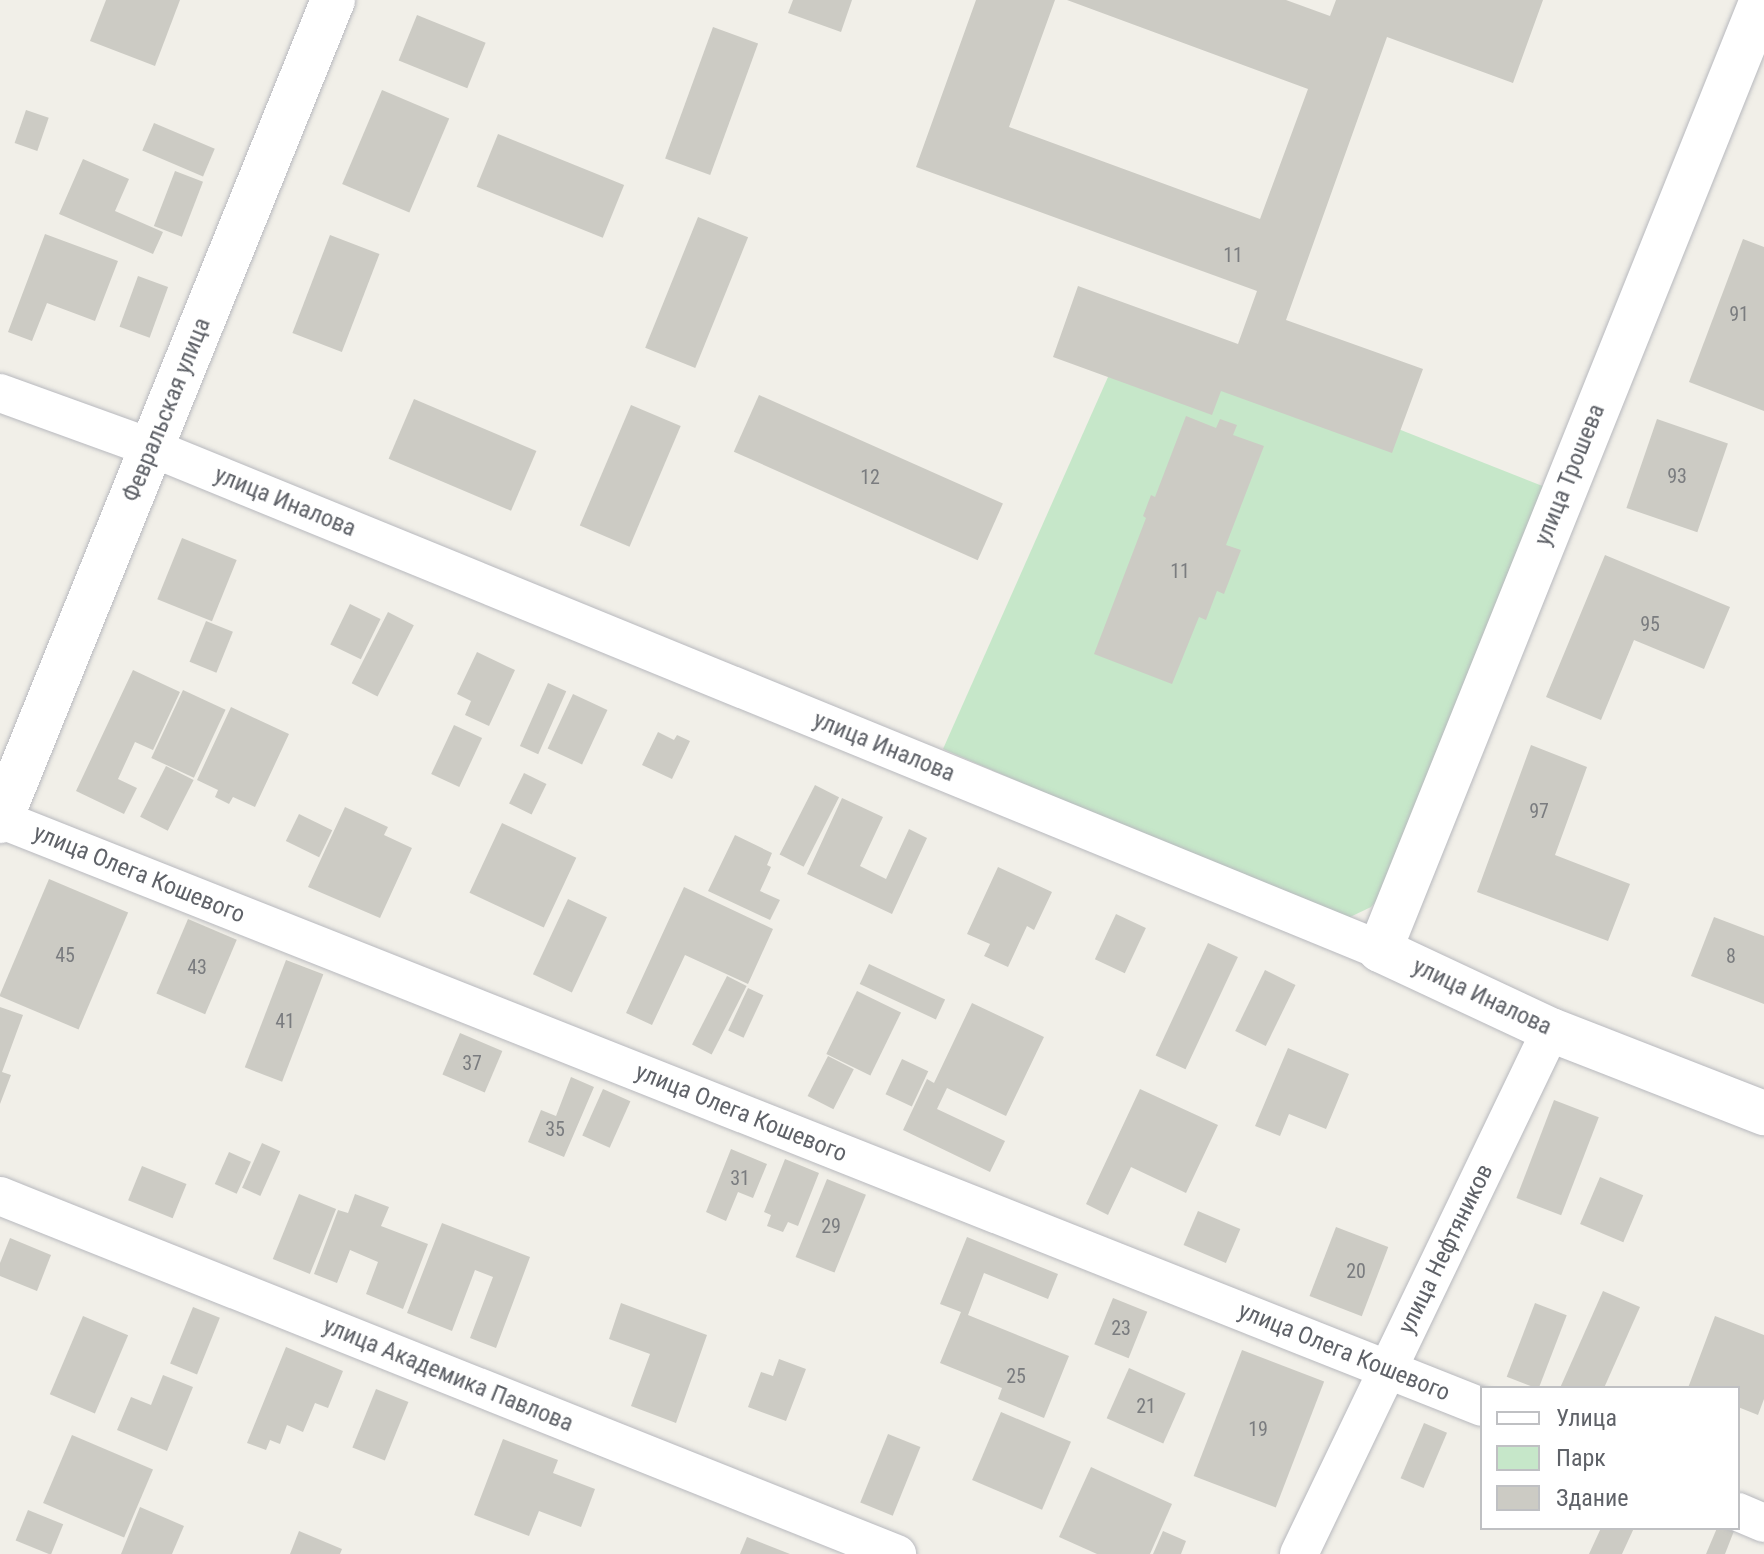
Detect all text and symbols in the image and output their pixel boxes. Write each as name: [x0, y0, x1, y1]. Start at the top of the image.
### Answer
house number: 11: [1223, 243, 1243, 267]
house number: 91: [1729, 302, 1749, 326]
street label: Февральская улица: [117, 314, 217, 506]
street label: улица Трошева: [1528, 400, 1612, 550]
street label: улица Иналова: [210, 461, 360, 543]
house number: 93: [1667, 464, 1687, 488]
house number: 12: [860, 465, 880, 489]
house number: 11: [1170, 559, 1190, 583]
house number: 95: [1640, 612, 1660, 636]
street label: улица Иналова: [809, 706, 959, 788]
house number: 97: [1529, 799, 1549, 823]
street label: улица Олега Кошевого: [29, 818, 249, 930]
house number: 45: [55, 943, 75, 967]
house number: 8: [1726, 944, 1736, 968]
street label: улица Иналова: [1408, 952, 1556, 1042]
house number: 43: [187, 955, 207, 979]
house number: 41: [275, 1009, 295, 1033]
house number: 37: [462, 1051, 482, 1075]
street label: улица Олега Кошевого: [631, 1057, 851, 1169]
house number: 35: [545, 1117, 565, 1141]
street label: улица Нефтяников: [1392, 1159, 1500, 1339]
house number: 31: [730, 1166, 750, 1190]
house number: 29: [821, 1214, 841, 1238]
house number: 20: [1346, 1259, 1366, 1283]
street label: улица Олега Кошевого: [1234, 1296, 1454, 1408]
street label: улица Академика Павлова: [319, 1312, 577, 1438]
house number: 23: [1111, 1316, 1131, 1340]
house number: 25: [1006, 1364, 1026, 1388]
legend: [1480, 1386, 1740, 1530]
house number: 21: [1136, 1394, 1156, 1418]
text: Улица: [1556, 1404, 1617, 1432]
house number: 19: [1248, 1417, 1268, 1441]
text: Парк: [1556, 1444, 1606, 1472]
text: Здание: [1556, 1484, 1628, 1512]

